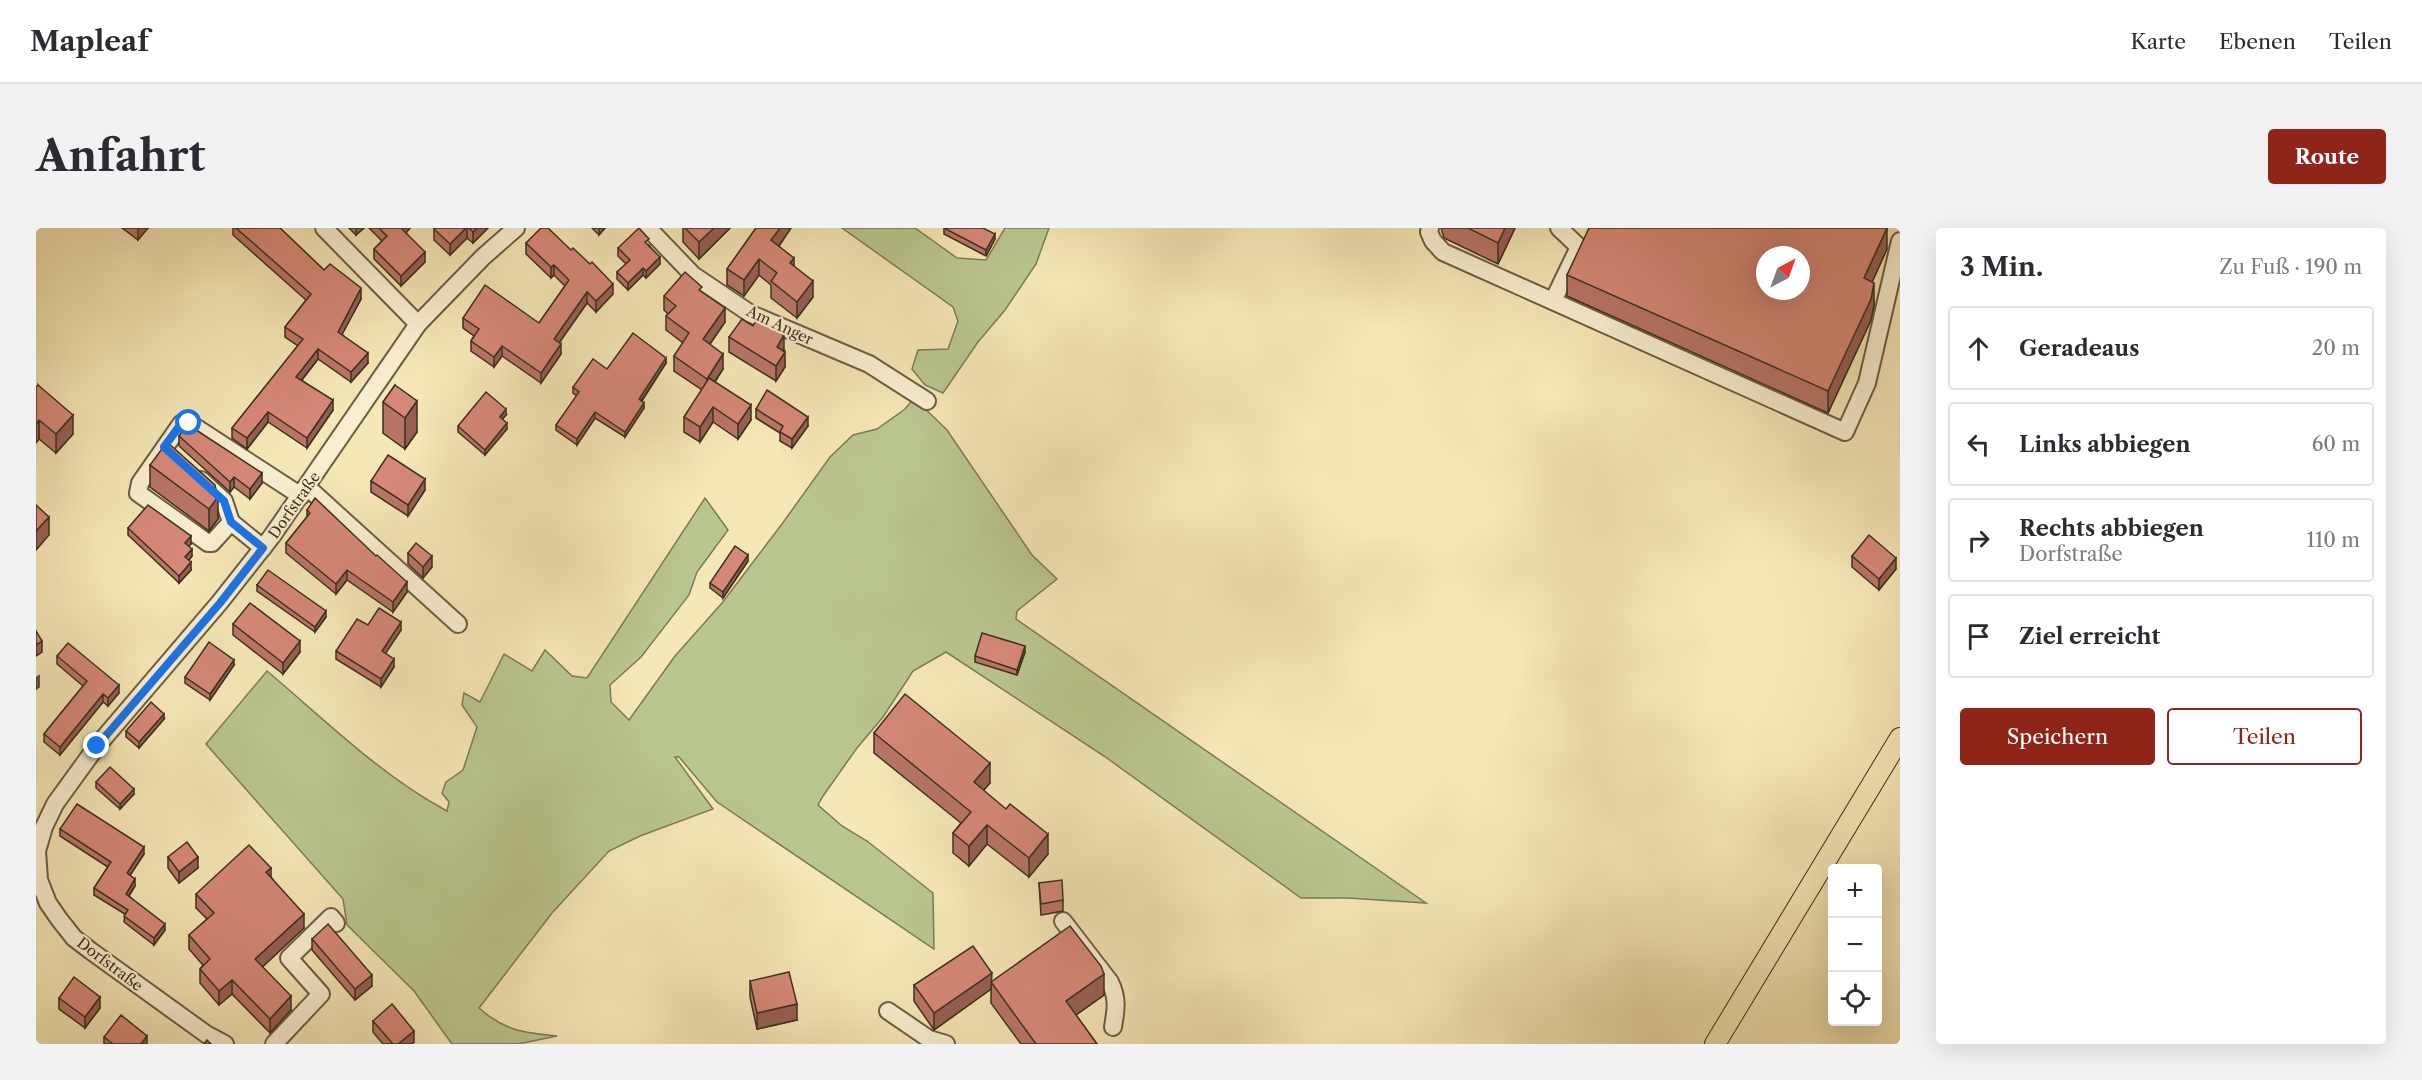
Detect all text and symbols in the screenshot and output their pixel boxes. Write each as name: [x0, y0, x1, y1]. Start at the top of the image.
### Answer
text: Mapleaf: [30, 24, 149, 58]
text: Karte: [2131, 29, 2186, 54]
text: Ebenen: [2219, 29, 2296, 54]
text: Teilen: [2329, 29, 2392, 54]
button: Route: [2268, 129, 2386, 184]
text: Anfahrt: [36, 130, 205, 182]
north arrow: [1756, 246, 1810, 300]
text: 3 Min.: [1960, 251, 2043, 283]
text: Zu Fuß · 190 m: [2219, 255, 2362, 279]
street label: Am Anger: [743, 301, 817, 349]
icon: ahead: [1962, 332, 1995, 365]
text: Geradeaus: [2019, 335, 2139, 362]
text: 20 m: [2312, 336, 2360, 360]
route start: [175, 409, 201, 435]
icon: left: [1962, 428, 1995, 461]
text: Links abbiegen: [2019, 431, 2191, 458]
text: 60 m: [2312, 432, 2360, 456]
street label: Dorfstraße: [264, 468, 324, 542]
text: Rechts abbiegen: [2019, 515, 2204, 542]
icon: right: [1962, 524, 1995, 557]
text: 110 m: [2307, 528, 2360, 552]
text: Dorfstraße: [2019, 542, 2123, 566]
icon: arrive: [1962, 620, 1995, 653]
text: Ziel erreicht: [2019, 623, 2160, 650]
button: Speichern: [1960, 708, 2155, 765]
button: Teilen: [2167, 708, 2362, 765]
route end: [83, 732, 109, 758]
map controls: [1828, 864, 1882, 1026]
button: +: [1828, 864, 1882, 918]
button: −: [1828, 918, 1882, 972]
street label: Dorfstraße: [73, 933, 147, 995]
button: locate: [1828, 972, 1882, 1026]

